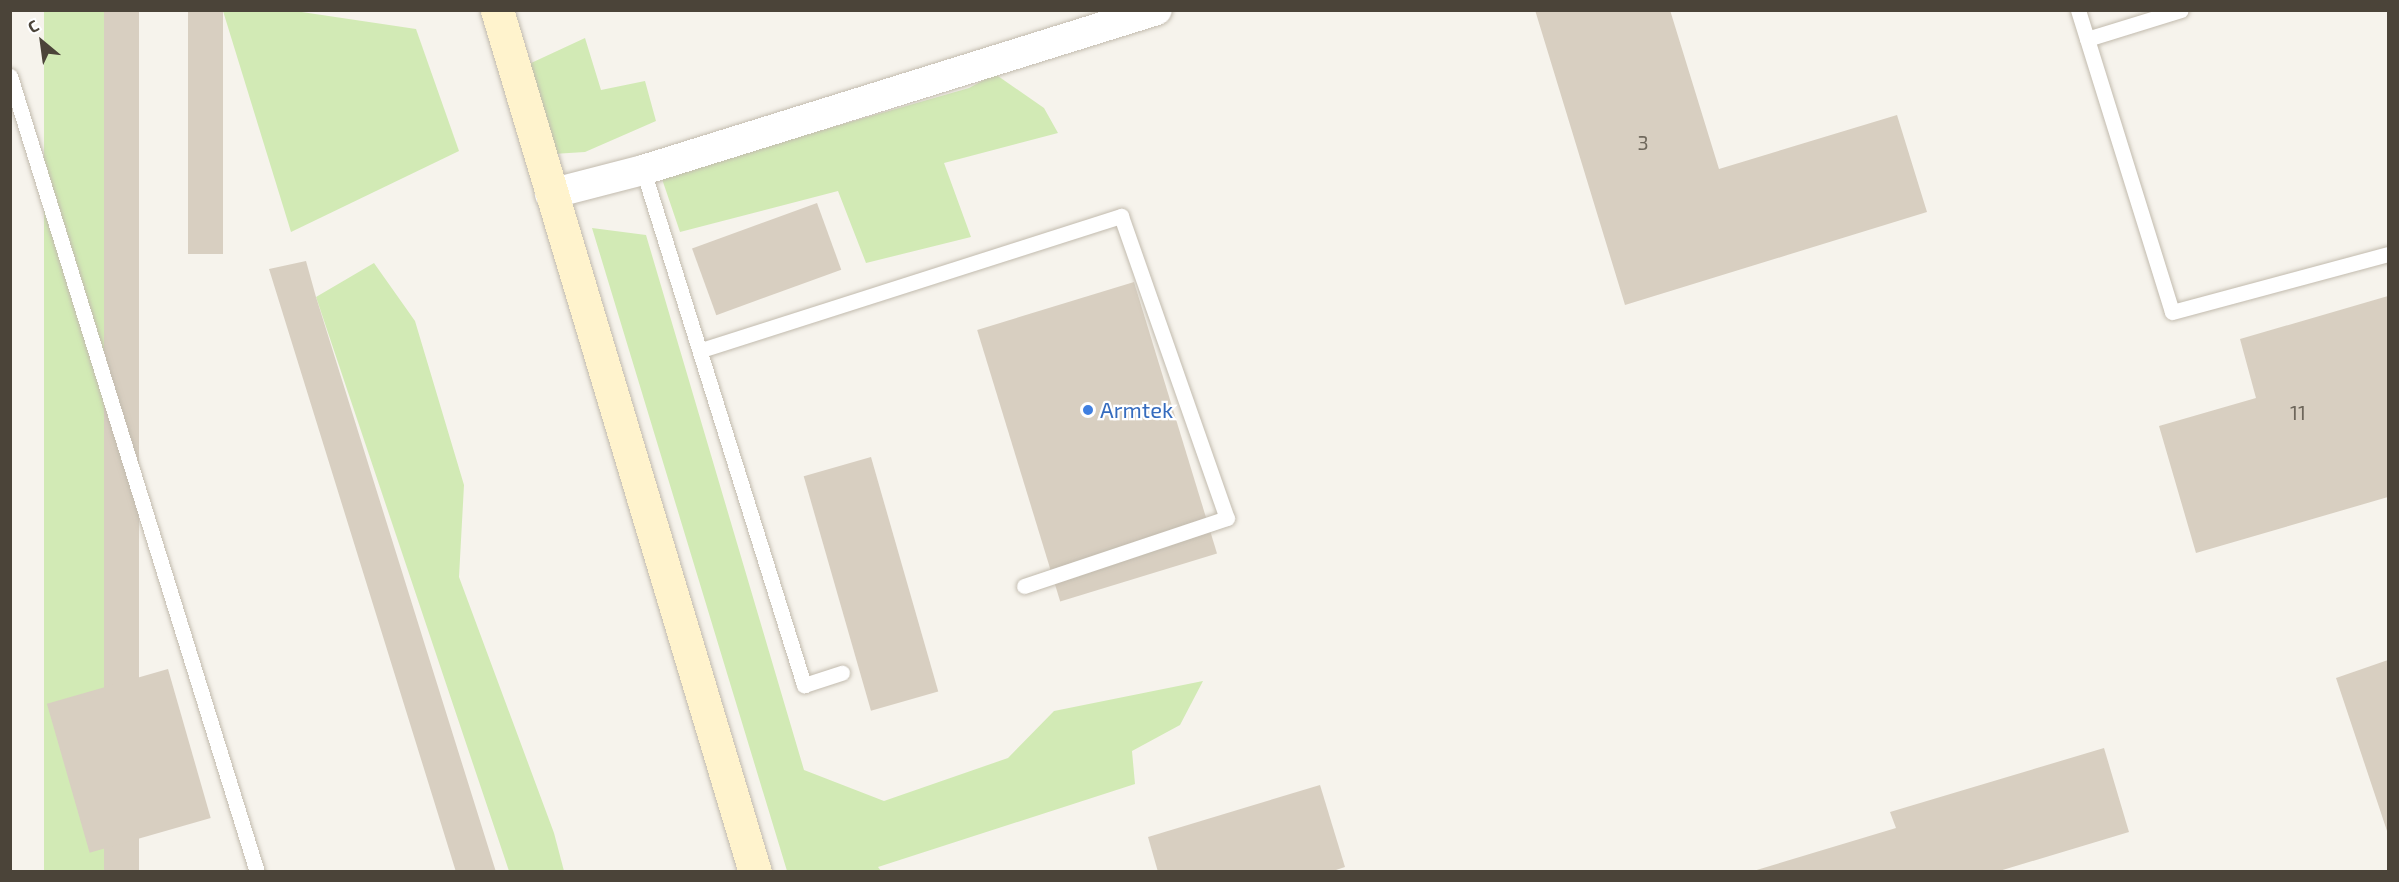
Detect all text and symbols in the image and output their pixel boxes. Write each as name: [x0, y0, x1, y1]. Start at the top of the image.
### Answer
north arrow: [12, 12, 72, 72]
text: С: [24, 15, 42, 36]
house number: 3: [1637, 130, 1649, 154]
place label: Armtek: [1100, 397, 1173, 423]
house number: 11: [2290, 400, 2306, 424]
marker: Armtek: [1081, 403, 1095, 417]

